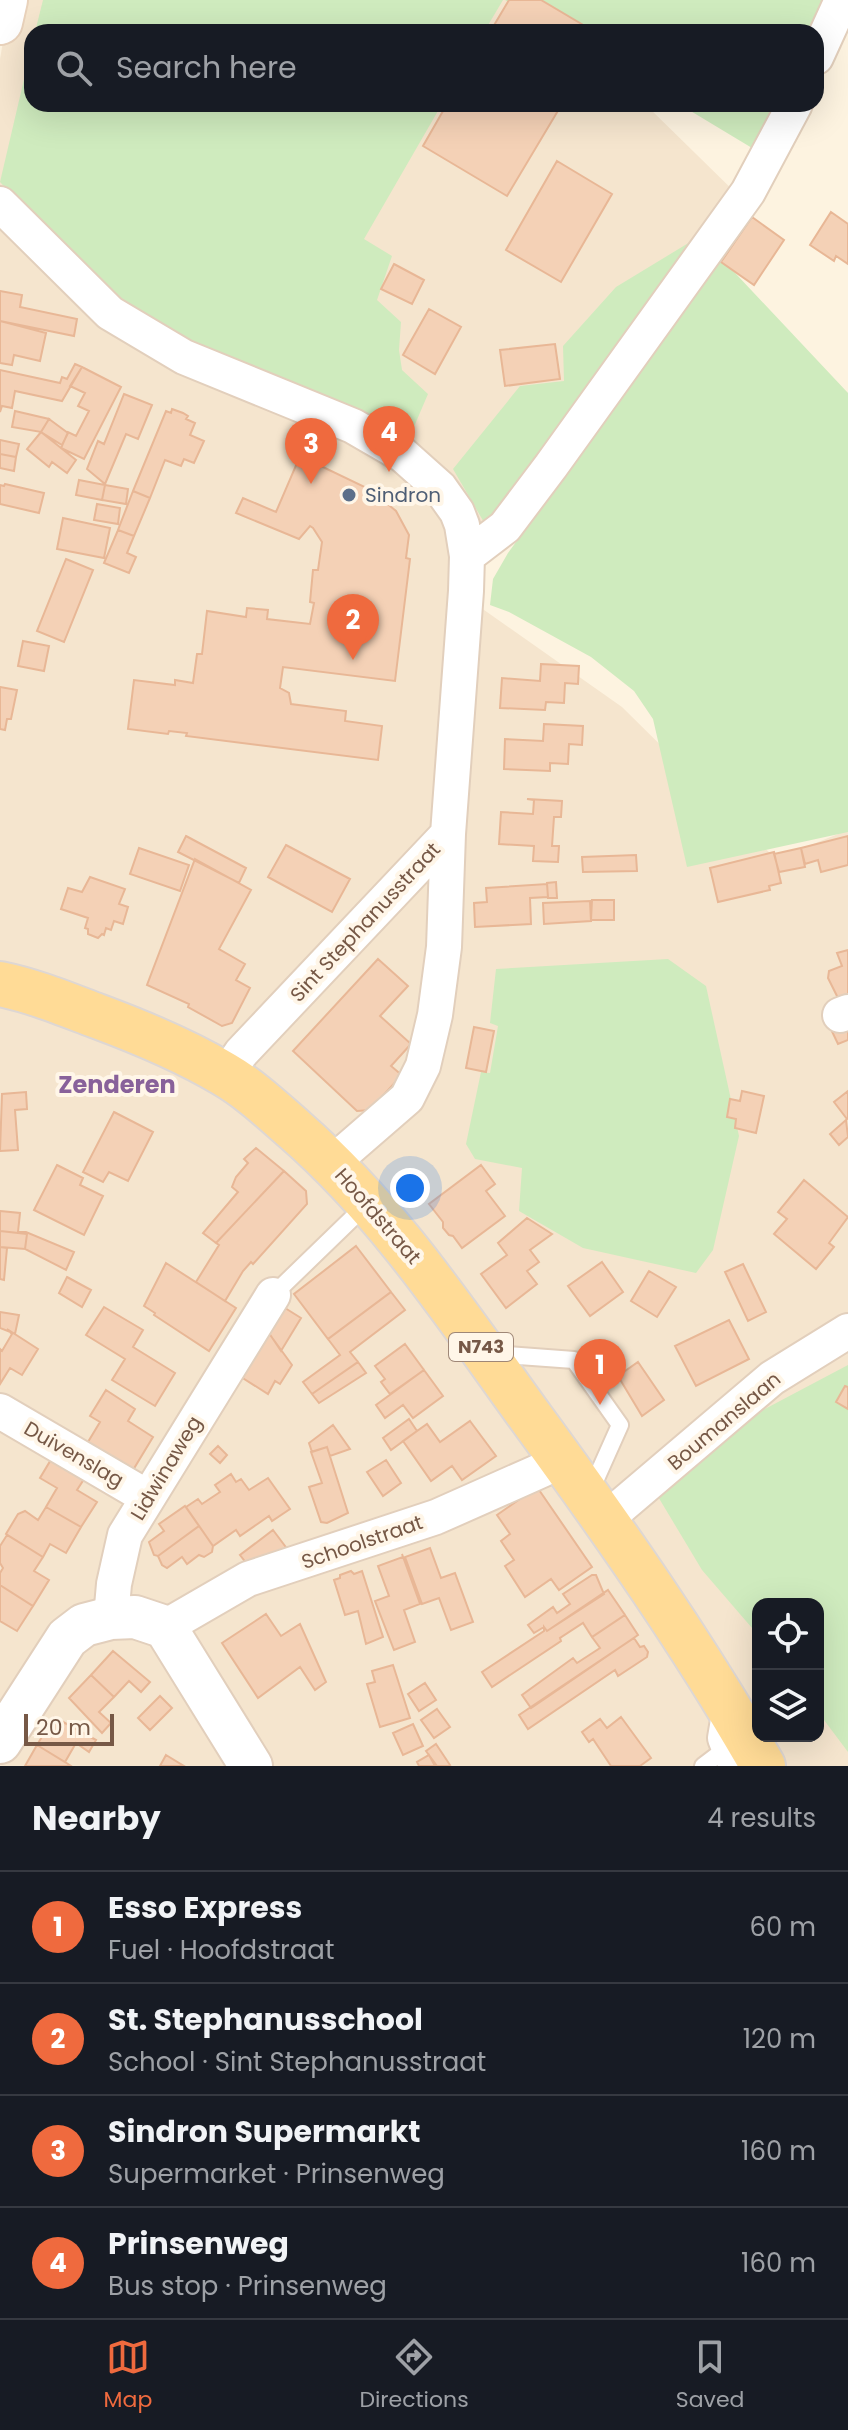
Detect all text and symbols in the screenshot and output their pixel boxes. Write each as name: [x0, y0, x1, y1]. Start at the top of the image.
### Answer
search box: [24, 24, 824, 112]
icon: search: [52, 46, 96, 90]
text: Search here: [116, 46, 297, 89]
pin: 4: [363, 406, 415, 472]
pin: 3: [285, 418, 337, 484]
place label: Sindron: [365, 481, 441, 509]
marker: Sindron: [340, 486, 358, 504]
pin: 2: [327, 594, 379, 660]
street label: Sint Stephanusstraat: [284, 836, 446, 1008]
district label: Zenderen: [58, 1068, 176, 1101]
street label: Hoofdstraat: [328, 1162, 428, 1270]
your location: [390, 1168, 430, 1208]
road number: N743: [449, 1333, 513, 1361]
pin: 1: [574, 1339, 626, 1405]
street label: Boumanslaan: [661, 1365, 787, 1477]
street label: Lidwinaweg: [124, 1411, 208, 1525]
street label: Duivenslag: [19, 1414, 129, 1494]
street label: Schoolstraat: [298, 1508, 426, 1576]
map controls: [752, 1598, 824, 1742]
button: locate: [752, 1598, 824, 1670]
button: layers: [752, 1670, 824, 1742]
scale bar: [24, 1710, 114, 1746]
text: 20 m: [36, 1712, 91, 1743]
text: Nearby: [32, 1794, 161, 1842]
text: 4 results: [707, 1800, 816, 1836]
text: Esso Express: [108, 1886, 302, 1929]
text: 1: [53, 1909, 63, 1945]
text: 60 m: [749, 1909, 816, 1945]
text: Fuel · Hoofdstraat: [108, 1932, 334, 1968]
text: St. Stephanusschool: [108, 1998, 423, 2041]
text: 2: [51, 2021, 65, 2057]
text: 120 m: [743, 2021, 816, 2057]
text: School · Sint Stephanusstraat: [108, 2044, 486, 2080]
text: Sindron Supermarkt: [108, 2110, 420, 2153]
text: 3: [50, 2133, 66, 2169]
text: 160 m: [741, 2133, 816, 2169]
text: Supermarket · Prinsenweg: [108, 2156, 445, 2192]
text: Prinsenweg: [108, 2222, 289, 2265]
text: 4: [49, 2245, 67, 2281]
text: 160 m: [741, 2245, 816, 2281]
text: Bus stop · Prinsenweg: [108, 2268, 387, 2304]
tab: Map: [104, 2335, 152, 2416]
tab: Directions: [359, 2335, 469, 2416]
tab: Saved: [676, 2335, 744, 2416]

